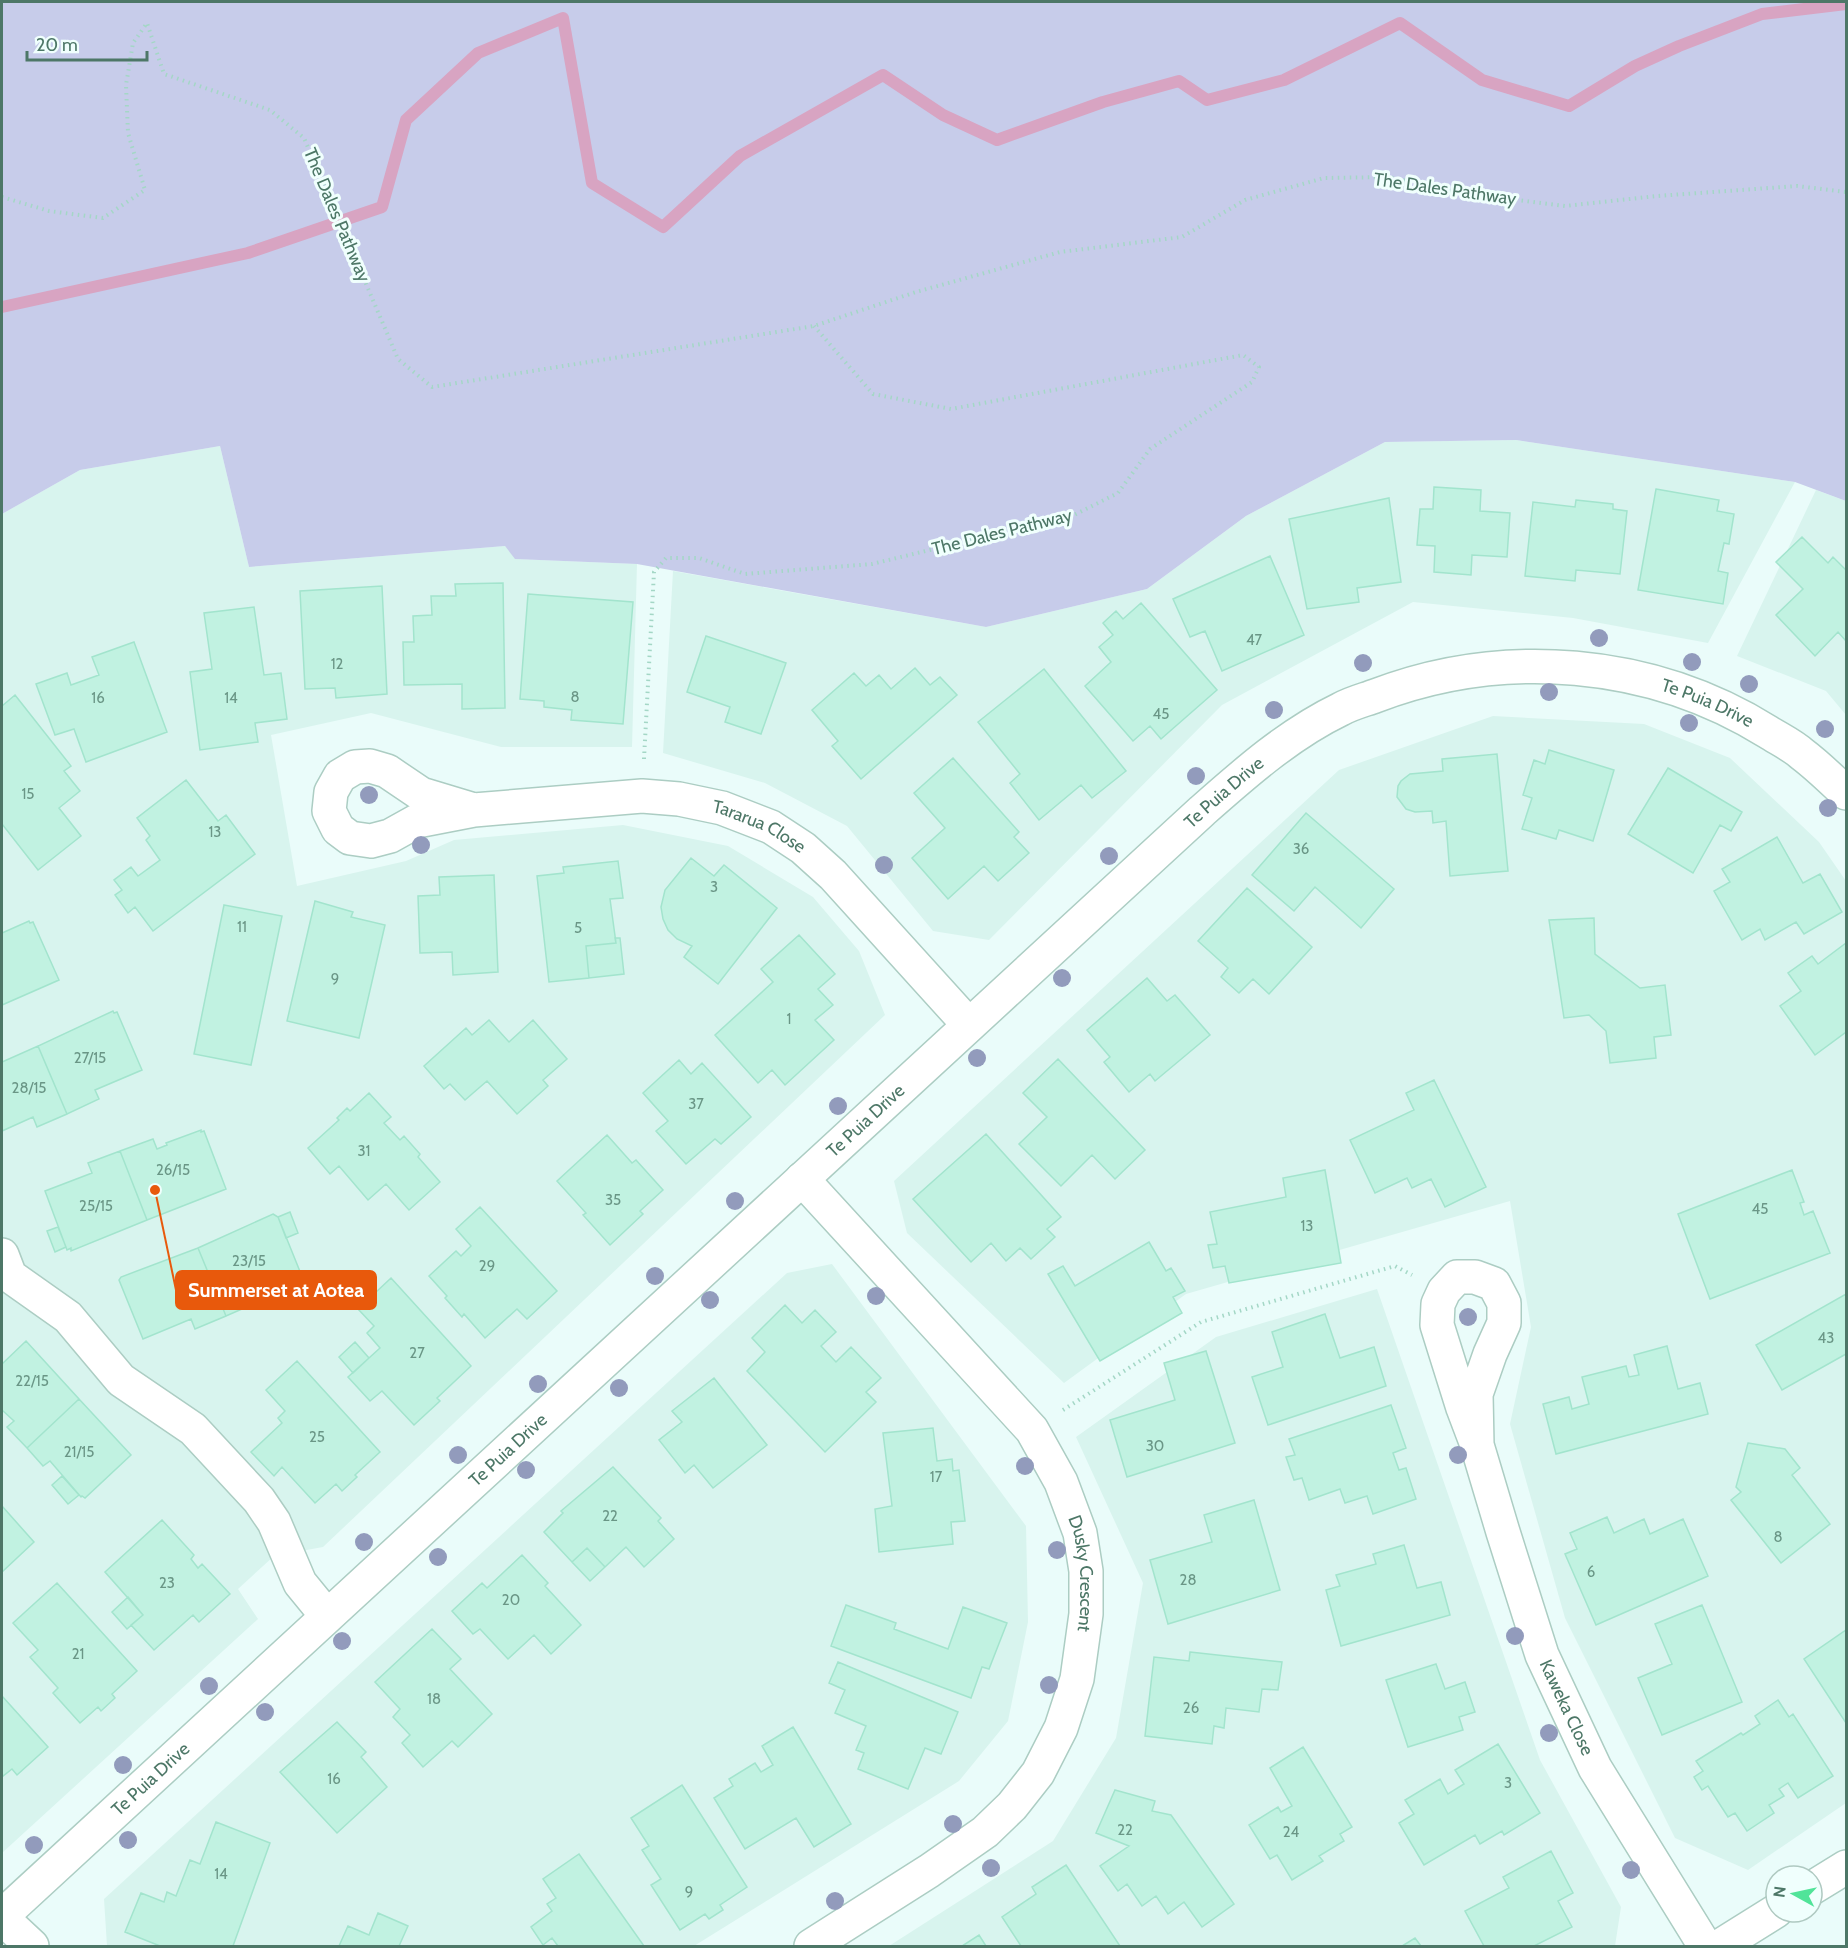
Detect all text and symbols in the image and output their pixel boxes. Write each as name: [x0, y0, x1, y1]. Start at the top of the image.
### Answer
scale bar: [27, 24, 147, 62]
text: 20 m: [36, 34, 78, 56]
street label: The Dales Pathway: [299, 145, 375, 285]
street label: The Dales Pathway: [1372, 168, 1518, 210]
street label: The Dales Pathway: [930, 504, 1074, 560]
house number: 47: [1246, 631, 1263, 649]
house number: 12: [331, 655, 344, 673]
street label: Te Puia Drive: [1659, 674, 1757, 732]
house number: 8: [570, 688, 580, 706]
house number: 16: [91, 689, 105, 707]
house number: 14: [224, 689, 238, 707]
house number: 45: [1153, 705, 1169, 723]
street label: Te Puia Drive: [1180, 752, 1268, 833]
house number: 15: [21, 785, 35, 803]
street label: Tararua Close: [711, 795, 810, 858]
house number: 13: [208, 823, 222, 841]
house number: 36: [1293, 840, 1309, 858]
house number: 3: [710, 878, 718, 896]
house number: 11: [237, 918, 247, 936]
house number: 5: [574, 919, 582, 937]
house number: 9: [331, 970, 339, 988]
house number: 1: [787, 1010, 791, 1028]
house number: 27/15: [74, 1049, 106, 1067]
house number: 28/15: [12, 1079, 46, 1097]
street label: Te Puia Drive: [822, 1079, 909, 1162]
house number: 37: [688, 1095, 704, 1113]
house number: 31: [357, 1142, 371, 1160]
house number: 26/15: [156, 1161, 190, 1179]
house number: 35: [605, 1191, 621, 1209]
house number: 25/15: [79, 1197, 113, 1215]
house number: 45: [1752, 1200, 1768, 1218]
house number: 13: [1300, 1217, 1314, 1235]
house number: 23/15: [232, 1252, 266, 1270]
house number: 29: [479, 1257, 495, 1275]
callout: Summerset at Aotea: [176, 1271, 376, 1309]
text: Summerset at Aotea: [188, 1278, 364, 1302]
house number: 43: [1818, 1329, 1834, 1347]
house number: 27: [409, 1344, 425, 1362]
house number: 22/15: [15, 1372, 49, 1390]
street label: Te Puia Drive: [465, 1409, 552, 1491]
house number: 25: [309, 1428, 325, 1446]
house number: 30: [1146, 1437, 1164, 1455]
house number: 21/15: [64, 1443, 94, 1461]
house number: 17: [930, 1468, 943, 1486]
house number: 22: [602, 1507, 618, 1525]
street label: Dusky Crescent: [1063, 1512, 1098, 1633]
house number: 8: [1773, 1528, 1783, 1546]
house number: 6: [1587, 1563, 1595, 1581]
house number: 28: [1180, 1571, 1196, 1589]
house number: 23: [159, 1574, 175, 1592]
house number: 20: [502, 1591, 520, 1609]
house number: 21: [72, 1645, 84, 1663]
street label: Kaweka Close: [1535, 1656, 1599, 1759]
house number: 18: [427, 1690, 441, 1708]
house number: 26: [1183, 1699, 1199, 1717]
street label: Te Puia Drive: [107, 1738, 194, 1820]
house number: 16: [327, 1770, 341, 1788]
house number: 3: [1504, 1774, 1512, 1792]
house number: 22: [1117, 1821, 1133, 1839]
house number: 24: [1283, 1823, 1300, 1841]
north arrow: [1764, 1864, 1824, 1924]
house number: 14: [214, 1865, 228, 1883]
house number: 9: [685, 1883, 693, 1901]
text: N: [1769, 1885, 1790, 1899]

